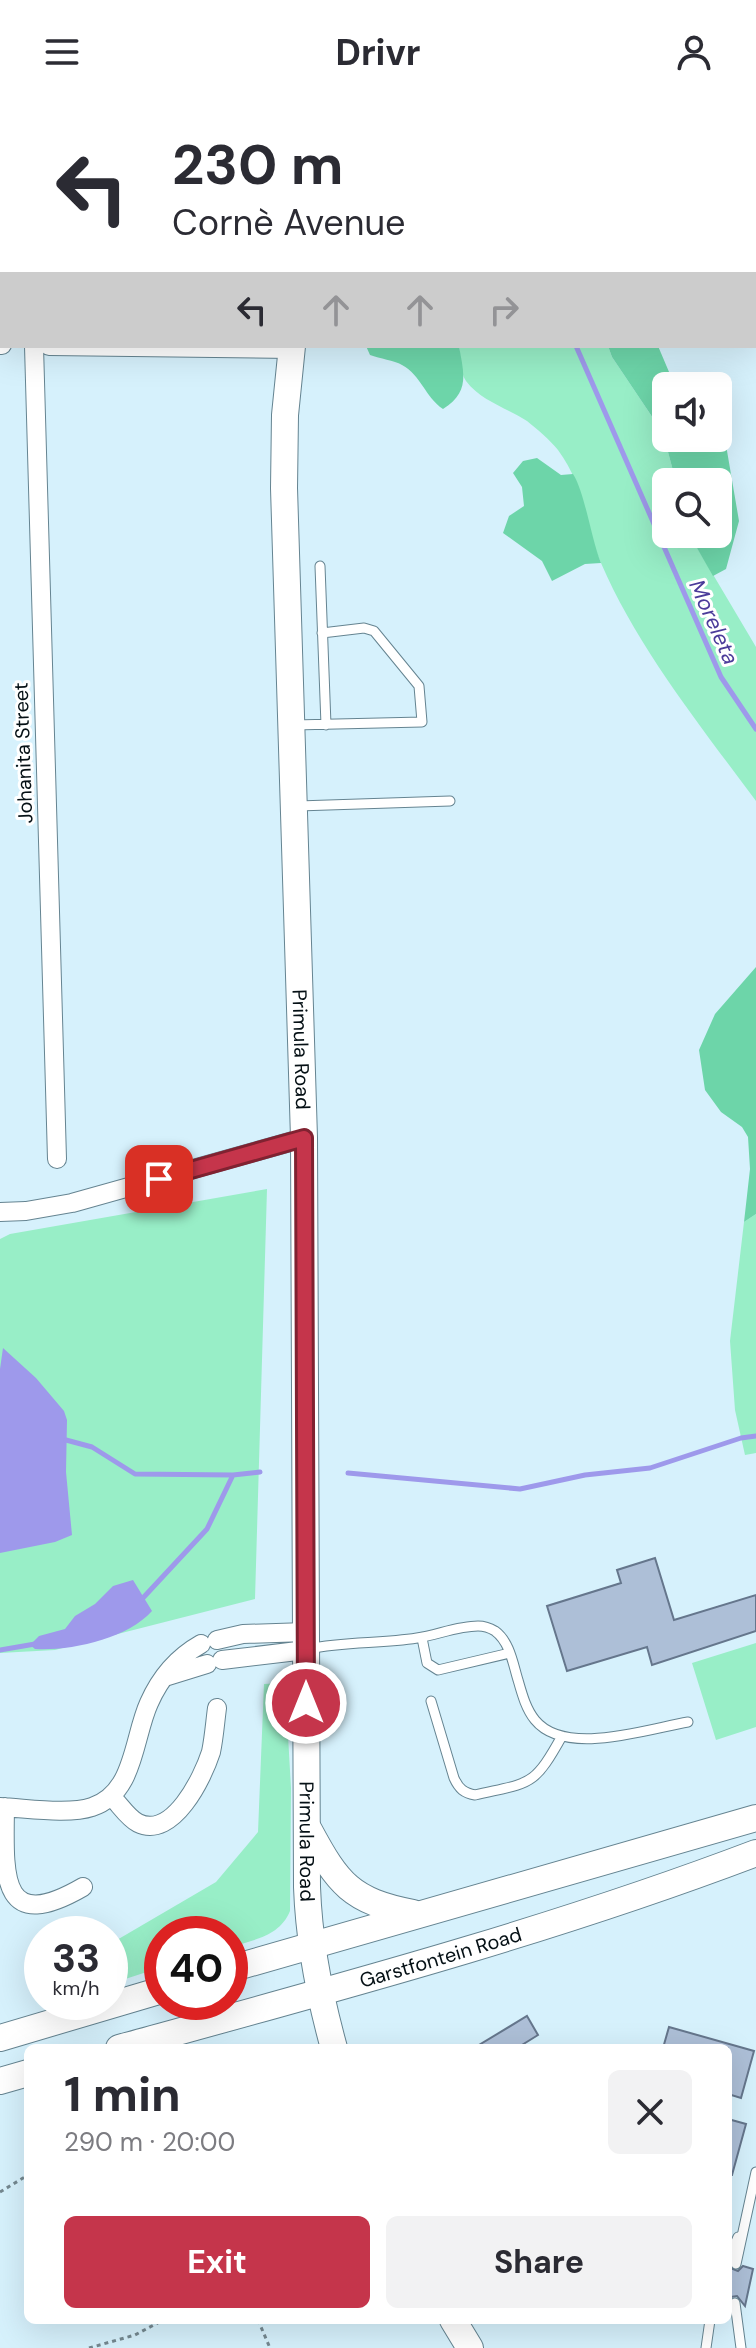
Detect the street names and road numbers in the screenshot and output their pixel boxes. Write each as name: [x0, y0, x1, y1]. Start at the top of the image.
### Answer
street label: Johanita Street: [8, 682, 38, 824]
street label: Primula Road: [286, 989, 316, 1110]
street label: Primula Road: [294, 1781, 321, 1902]
street label: Garstfontein Road: [356, 1921, 525, 1994]

